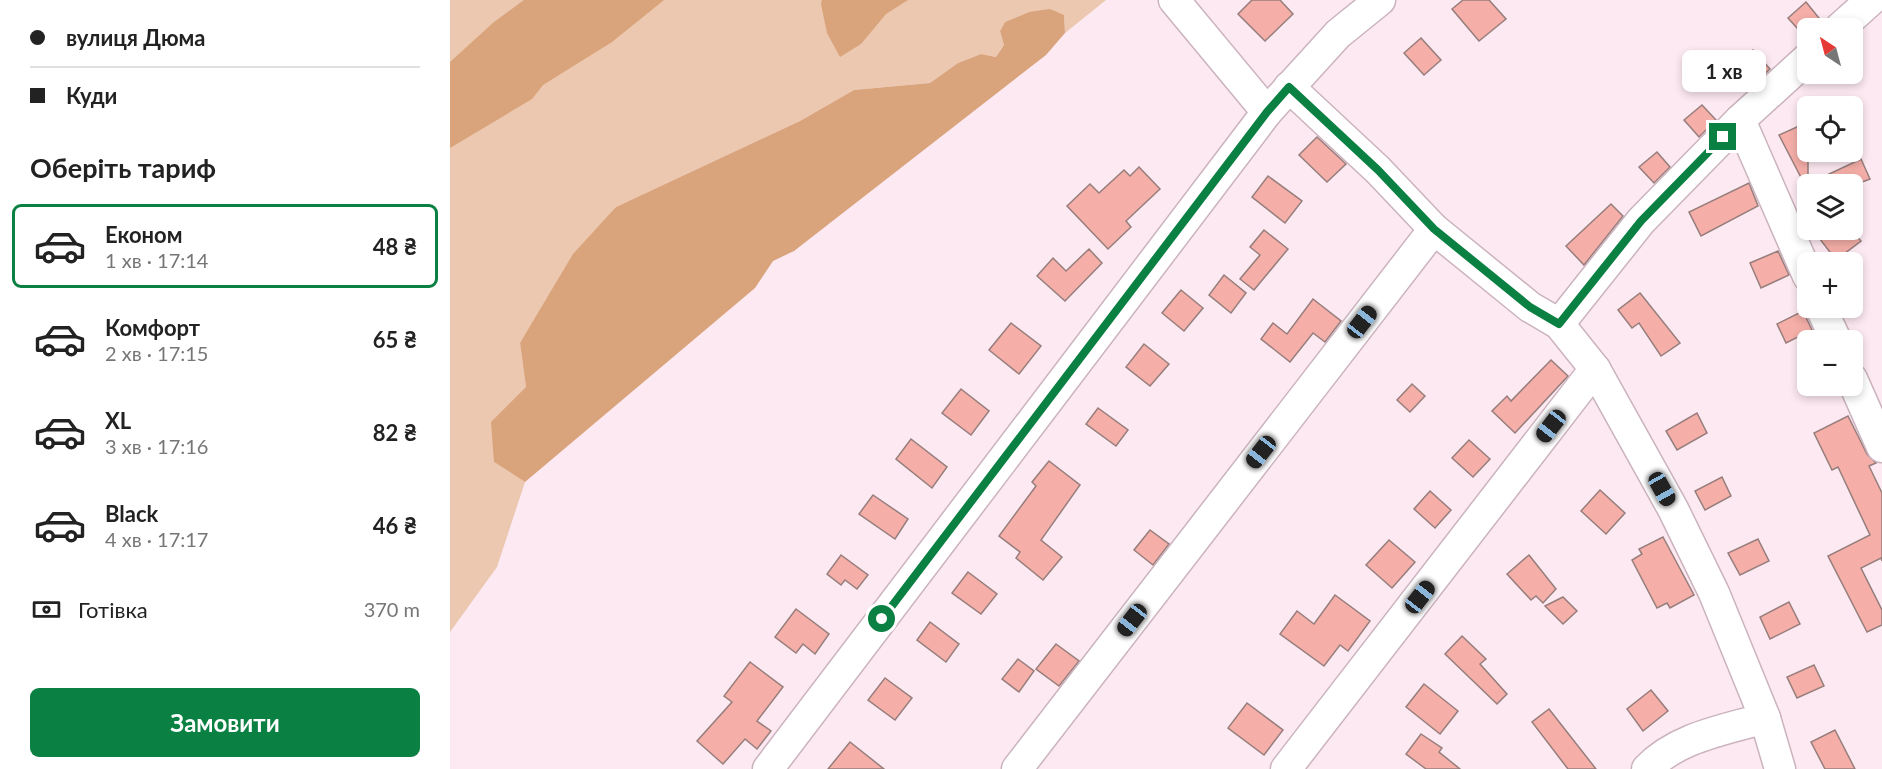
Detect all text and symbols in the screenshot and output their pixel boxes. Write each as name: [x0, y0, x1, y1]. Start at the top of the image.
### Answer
north arrow: [1797, 18, 1863, 84]
map controls: [1797, 18, 1863, 396]
text: вулиця Дюма: [66, 24, 206, 51]
callout: 1 хв: [1681, 50, 1765, 92]
text: 1 хв: [1706, 59, 1742, 83]
text: Куди: [66, 82, 117, 109]
button: locate: [1797, 96, 1863, 162]
route end: [1709, 123, 1736, 150]
text: Оберіть тариф: [30, 151, 216, 184]
button: layers: [1797, 174, 1863, 240]
icon: car: [33, 219, 87, 273]
text: Економ: [105, 221, 183, 248]
text: 48 ₴: [373, 233, 417, 260]
text: 1 хв · 17:14: [105, 248, 208, 272]
button: +: [1797, 252, 1863, 318]
car: [1344, 302, 1380, 342]
icon: car: [33, 312, 87, 366]
text: Комфорт: [105, 314, 200, 341]
text: 65 ₴: [373, 326, 417, 353]
button: −: [1797, 330, 1863, 396]
text: 2 хв · 17:15: [105, 341, 208, 365]
icon: car: [33, 405, 87, 459]
car: [1533, 406, 1569, 446]
text: XL: [105, 407, 131, 434]
text: 82 ₴: [373, 419, 417, 446]
car: [1243, 432, 1279, 472]
text: 3 хв · 17:16: [105, 434, 208, 458]
car: [1645, 469, 1679, 509]
icon: car: [33, 498, 87, 552]
text: Black: [105, 500, 158, 527]
text: 46 ₴: [373, 512, 417, 539]
text: 4 хв · 17:17: [105, 527, 208, 551]
car: [1402, 577, 1438, 617]
icon: cash: [30, 593, 63, 626]
text: Готівка: [78, 596, 148, 623]
text: 370 m: [364, 597, 420, 621]
car: [1114, 600, 1150, 640]
route start: [868, 605, 895, 632]
button: Замовити: [30, 688, 420, 757]

